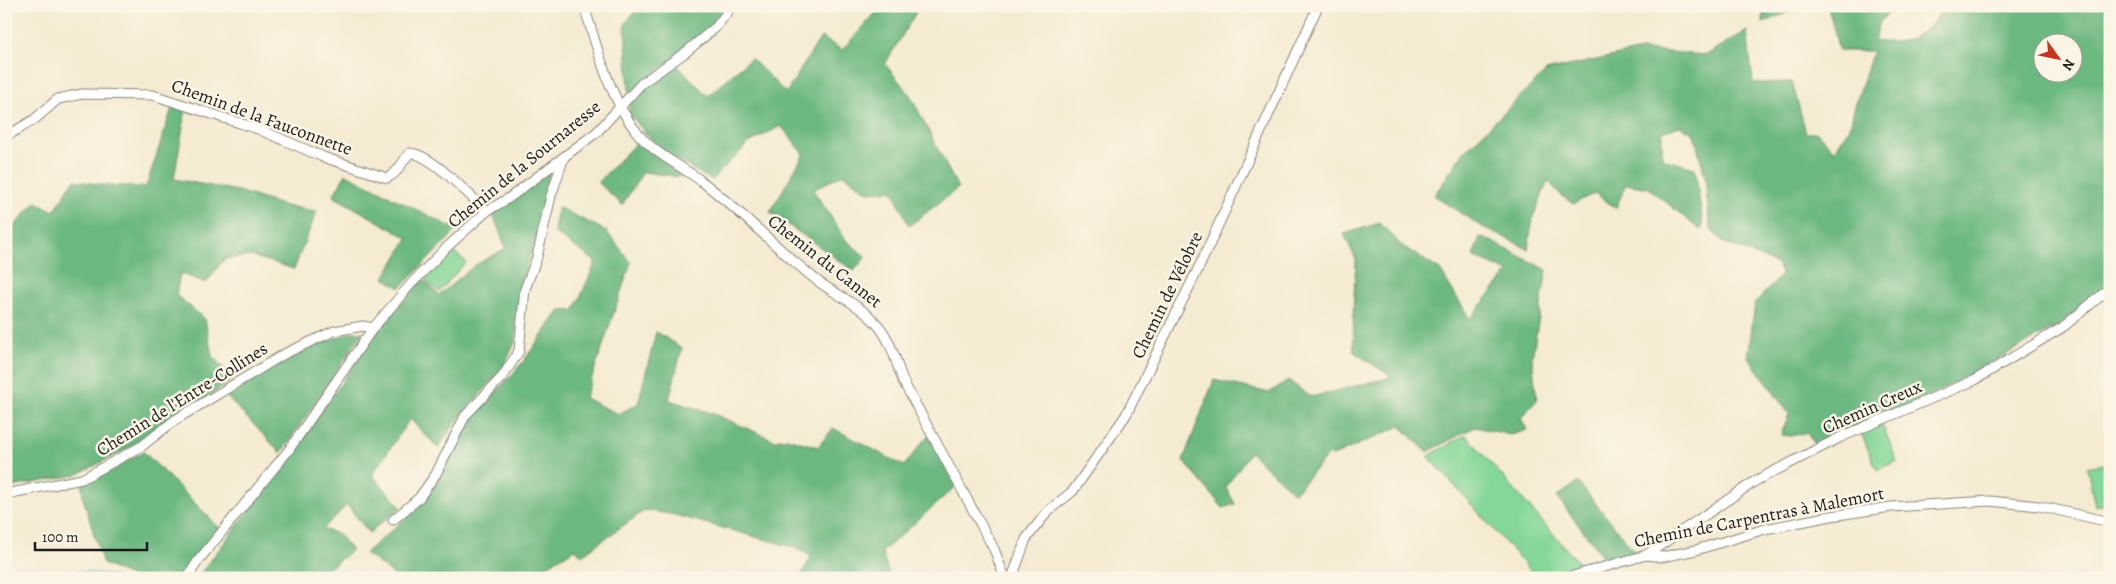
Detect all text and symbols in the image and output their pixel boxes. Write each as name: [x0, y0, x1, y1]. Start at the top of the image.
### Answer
north arrow: [2034, 32, 2084, 82]
text: N: [2058, 55, 2079, 74]
street label: Chemin de la Fauconnette: [168, 73, 356, 161]
street label: Chemin de la Sournaresse: [442, 95, 606, 233]
street label: Chemin du Cannet: [763, 209, 887, 313]
street label: Chemin de Vélobre: [1126, 227, 1208, 363]
street label: Chemin de l'Entre-Collines: [92, 336, 272, 462]
street label: Chemin Creux: [1819, 374, 1926, 440]
street label: Chemin de Carpentras à Malemort: [1632, 481, 1886, 553]
scale bar: [35, 519, 148, 551]
text: 100 m: [42, 527, 79, 547]

